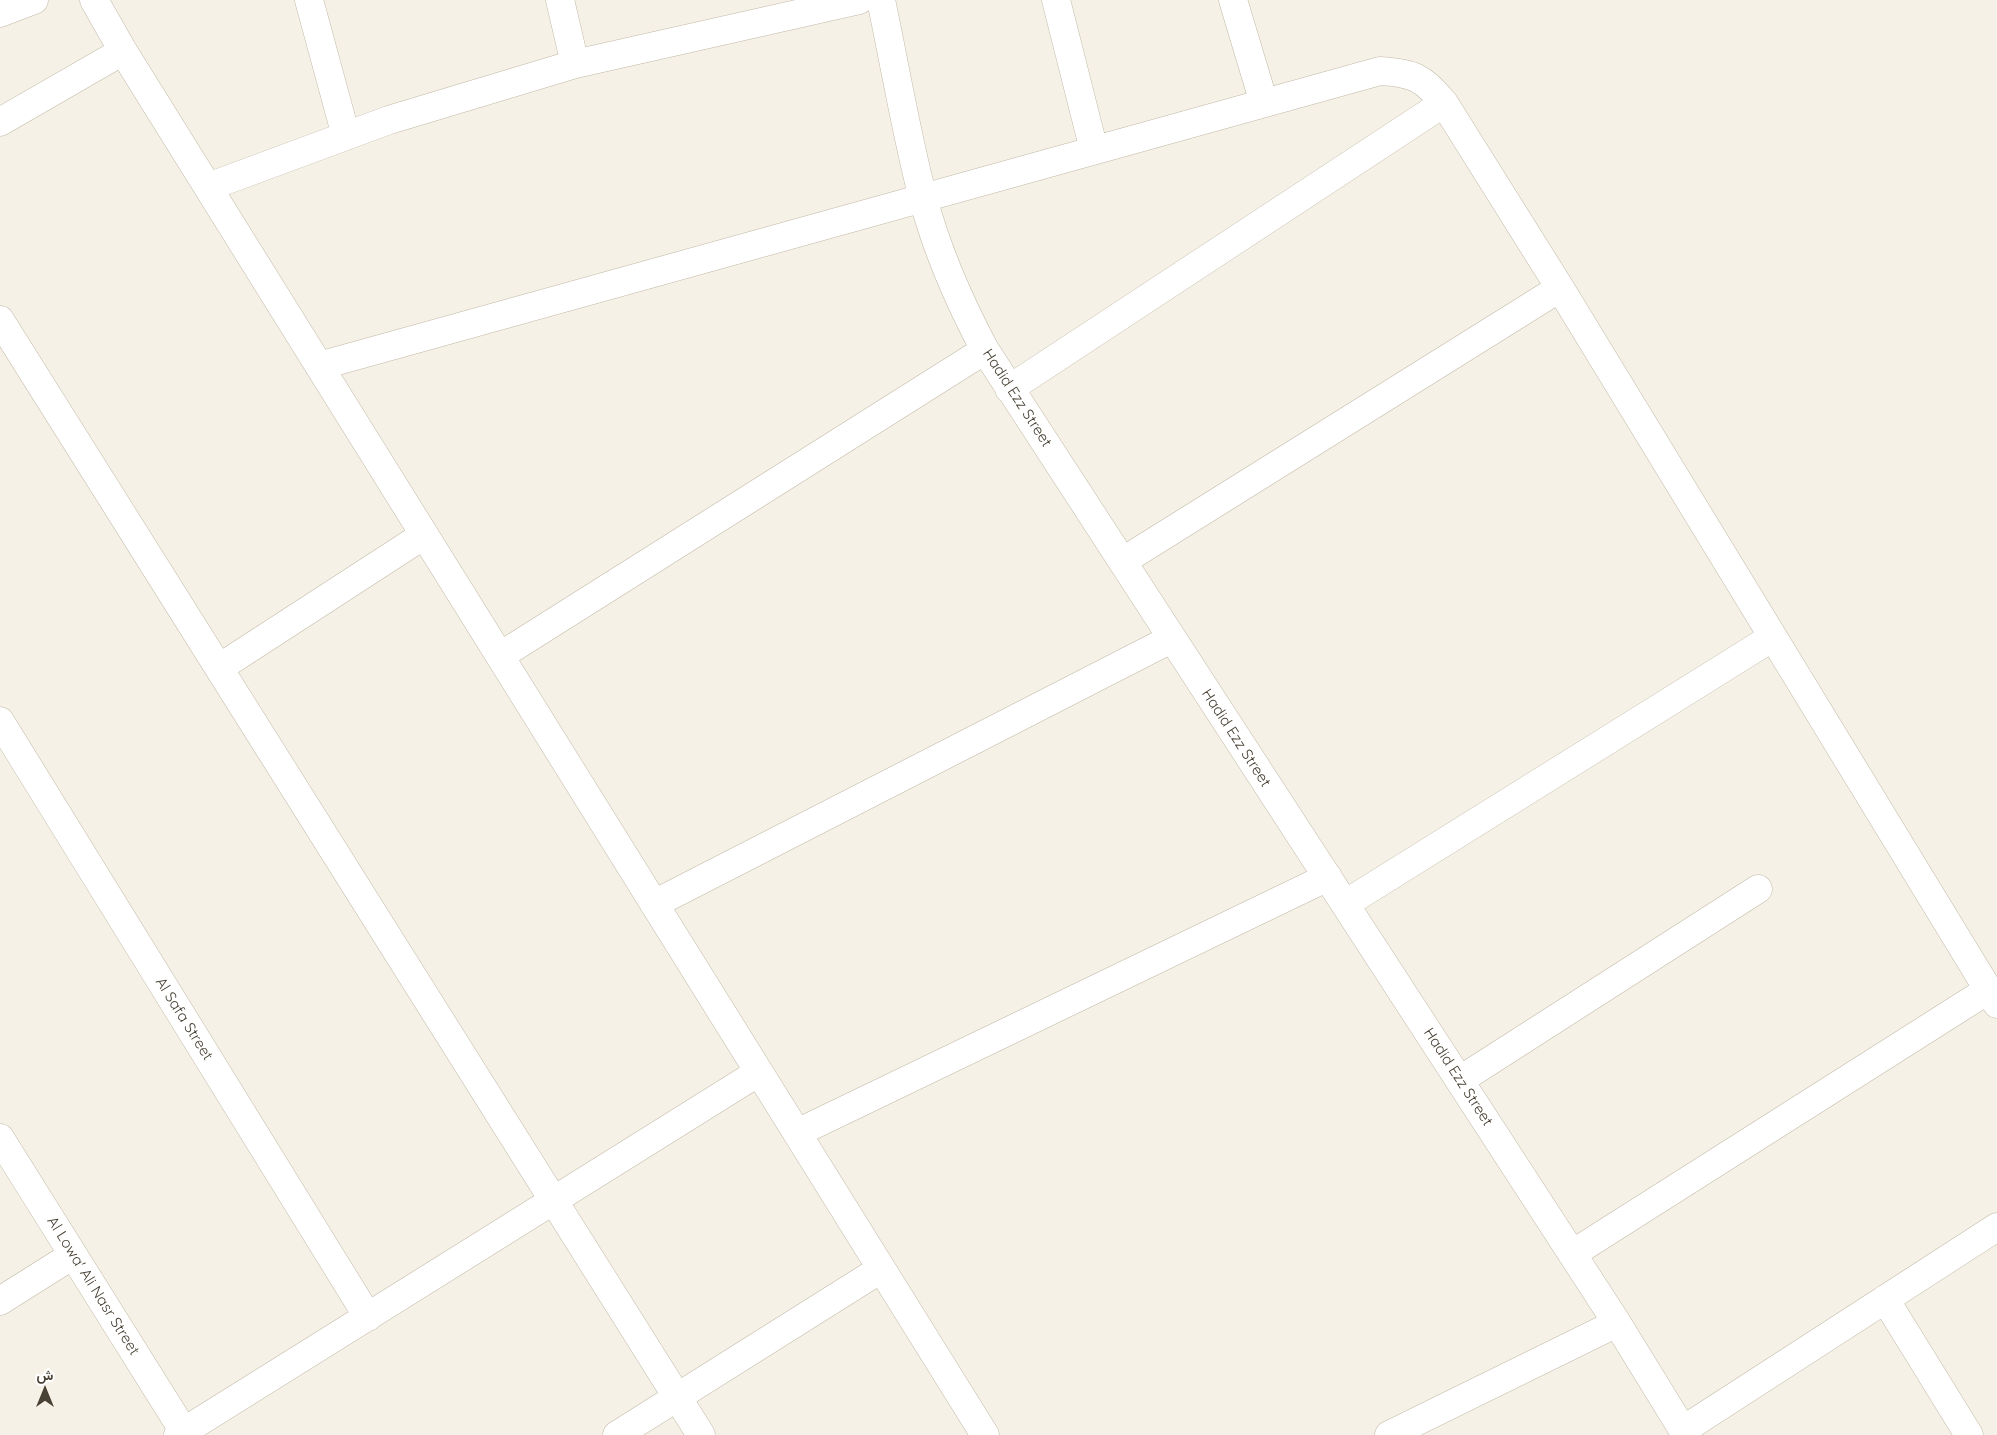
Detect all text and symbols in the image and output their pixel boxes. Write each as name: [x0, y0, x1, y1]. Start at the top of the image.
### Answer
street label: Hadid Ezz Street: [979, 346, 1055, 450]
street label: Hadid Ezz Street: [1198, 686, 1274, 790]
street label: Al Safa Street: [151, 974, 217, 1064]
street label: Hadid Ezz Street: [1420, 1025, 1496, 1129]
street label: Al Lowa' Ali Nasr Street: [43, 1213, 143, 1359]
north arrow: [20, 1365, 70, 1415]
text: ش: [37, 1366, 53, 1384]

